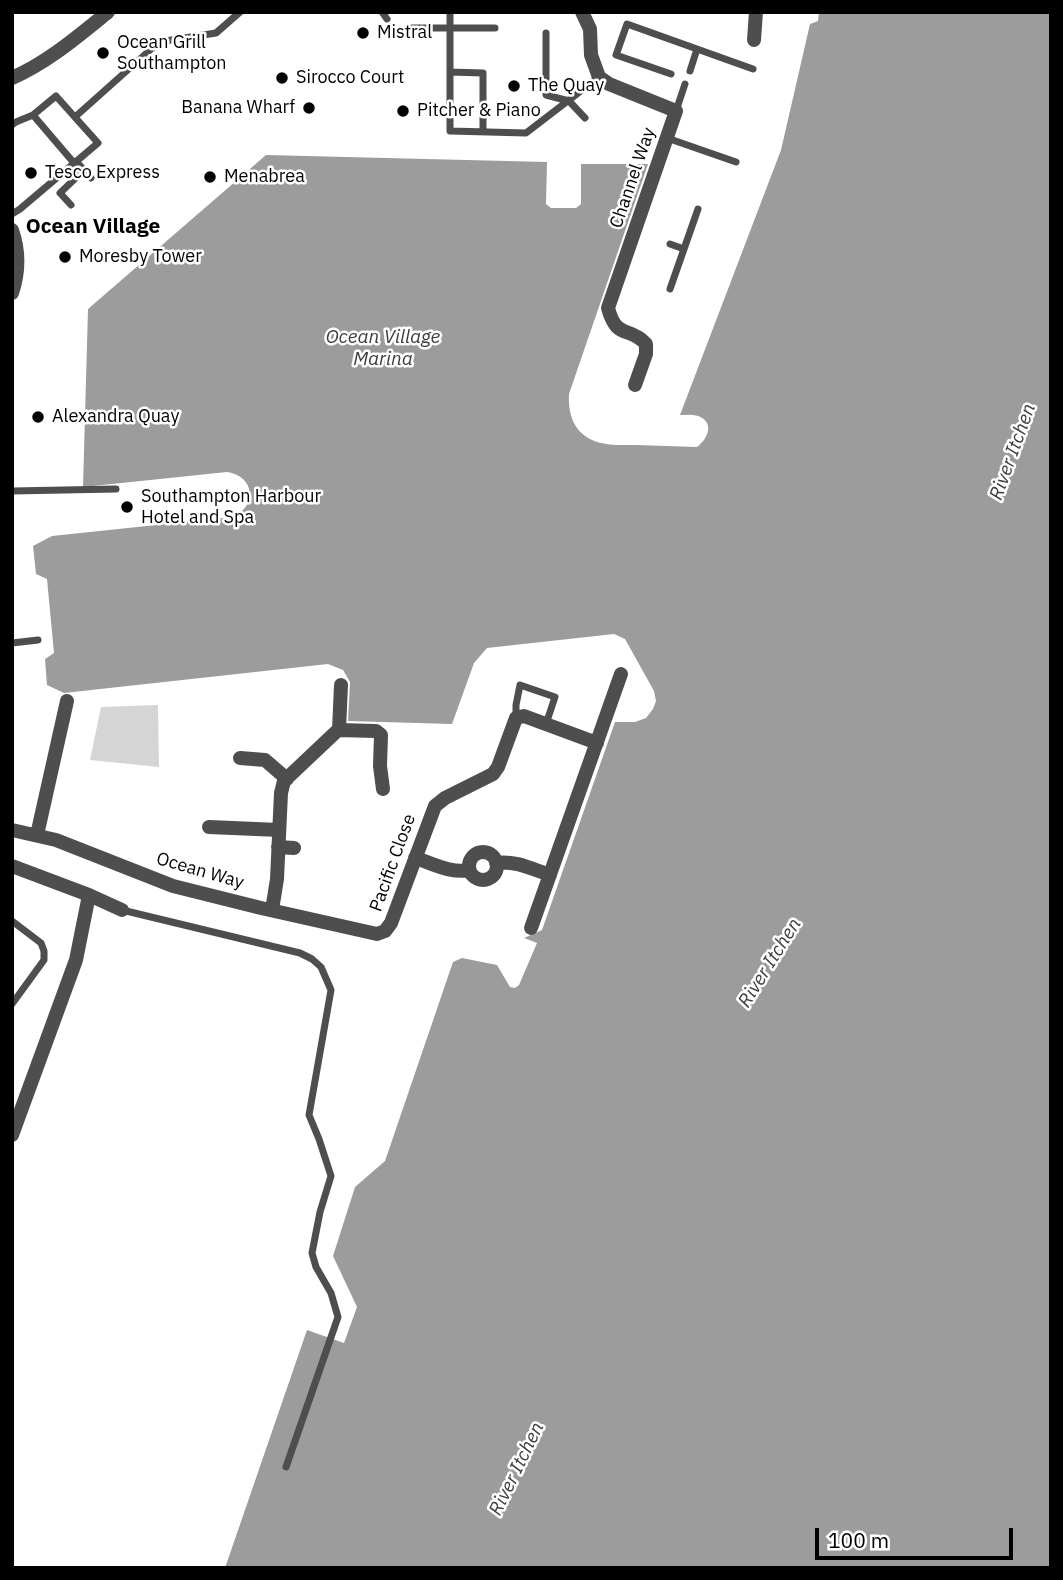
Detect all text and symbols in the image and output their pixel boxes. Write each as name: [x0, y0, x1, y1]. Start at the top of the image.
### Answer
place label: Mistral: [377, 22, 432, 44]
marker: Mistral: [355, 25, 371, 41]
place label: Ocean Grill Southampton: [117, 32, 227, 74]
marker: Ocean Grill Southampton: [95, 45, 111, 61]
place label: Sirocco Court: [296, 67, 404, 89]
marker: Sirocco Court: [274, 70, 290, 86]
place label: The Quay: [528, 75, 604, 97]
marker: The Quay: [506, 78, 522, 94]
place label: Banana Wharf: [181, 97, 295, 119]
marker: Banana Wharf: [301, 100, 317, 116]
place label: Pitcher & Piano: [417, 100, 541, 122]
marker: Pitcher & Piano: [395, 103, 411, 119]
street label: Channel Way: [606, 125, 660, 231]
place label: Tesco Express: [45, 162, 160, 184]
marker: Tesco Express: [23, 165, 39, 181]
place label: Menabrea: [224, 166, 305, 188]
marker: Menabrea: [202, 169, 218, 185]
district label: Ocean Village: [26, 214, 160, 240]
place label: Moresby Tower: [79, 246, 202, 268]
marker: Moresby Tower: [57, 249, 73, 265]
water label: Ocean Village Marina: [326, 327, 440, 371]
water label: River Itchen: [985, 401, 1041, 503]
place label: Alexandra Quay: [52, 406, 179, 428]
marker: Alexandra Quay: [30, 409, 46, 425]
place label: Southampton Harbour Hotel and Spa: [141, 486, 321, 528]
marker: Southampton Harbour Hotel and Spa: [119, 499, 135, 515]
street label: Pacific Close: [365, 811, 421, 915]
street label: Ocean Way: [154, 848, 246, 894]
water label: River Itchen: [734, 914, 806, 1012]
water label: River Itchen: [485, 1419, 549, 1519]
scale bar: [818, 1514, 1016, 1558]
text: 100 m: [828, 1526, 889, 1554]

